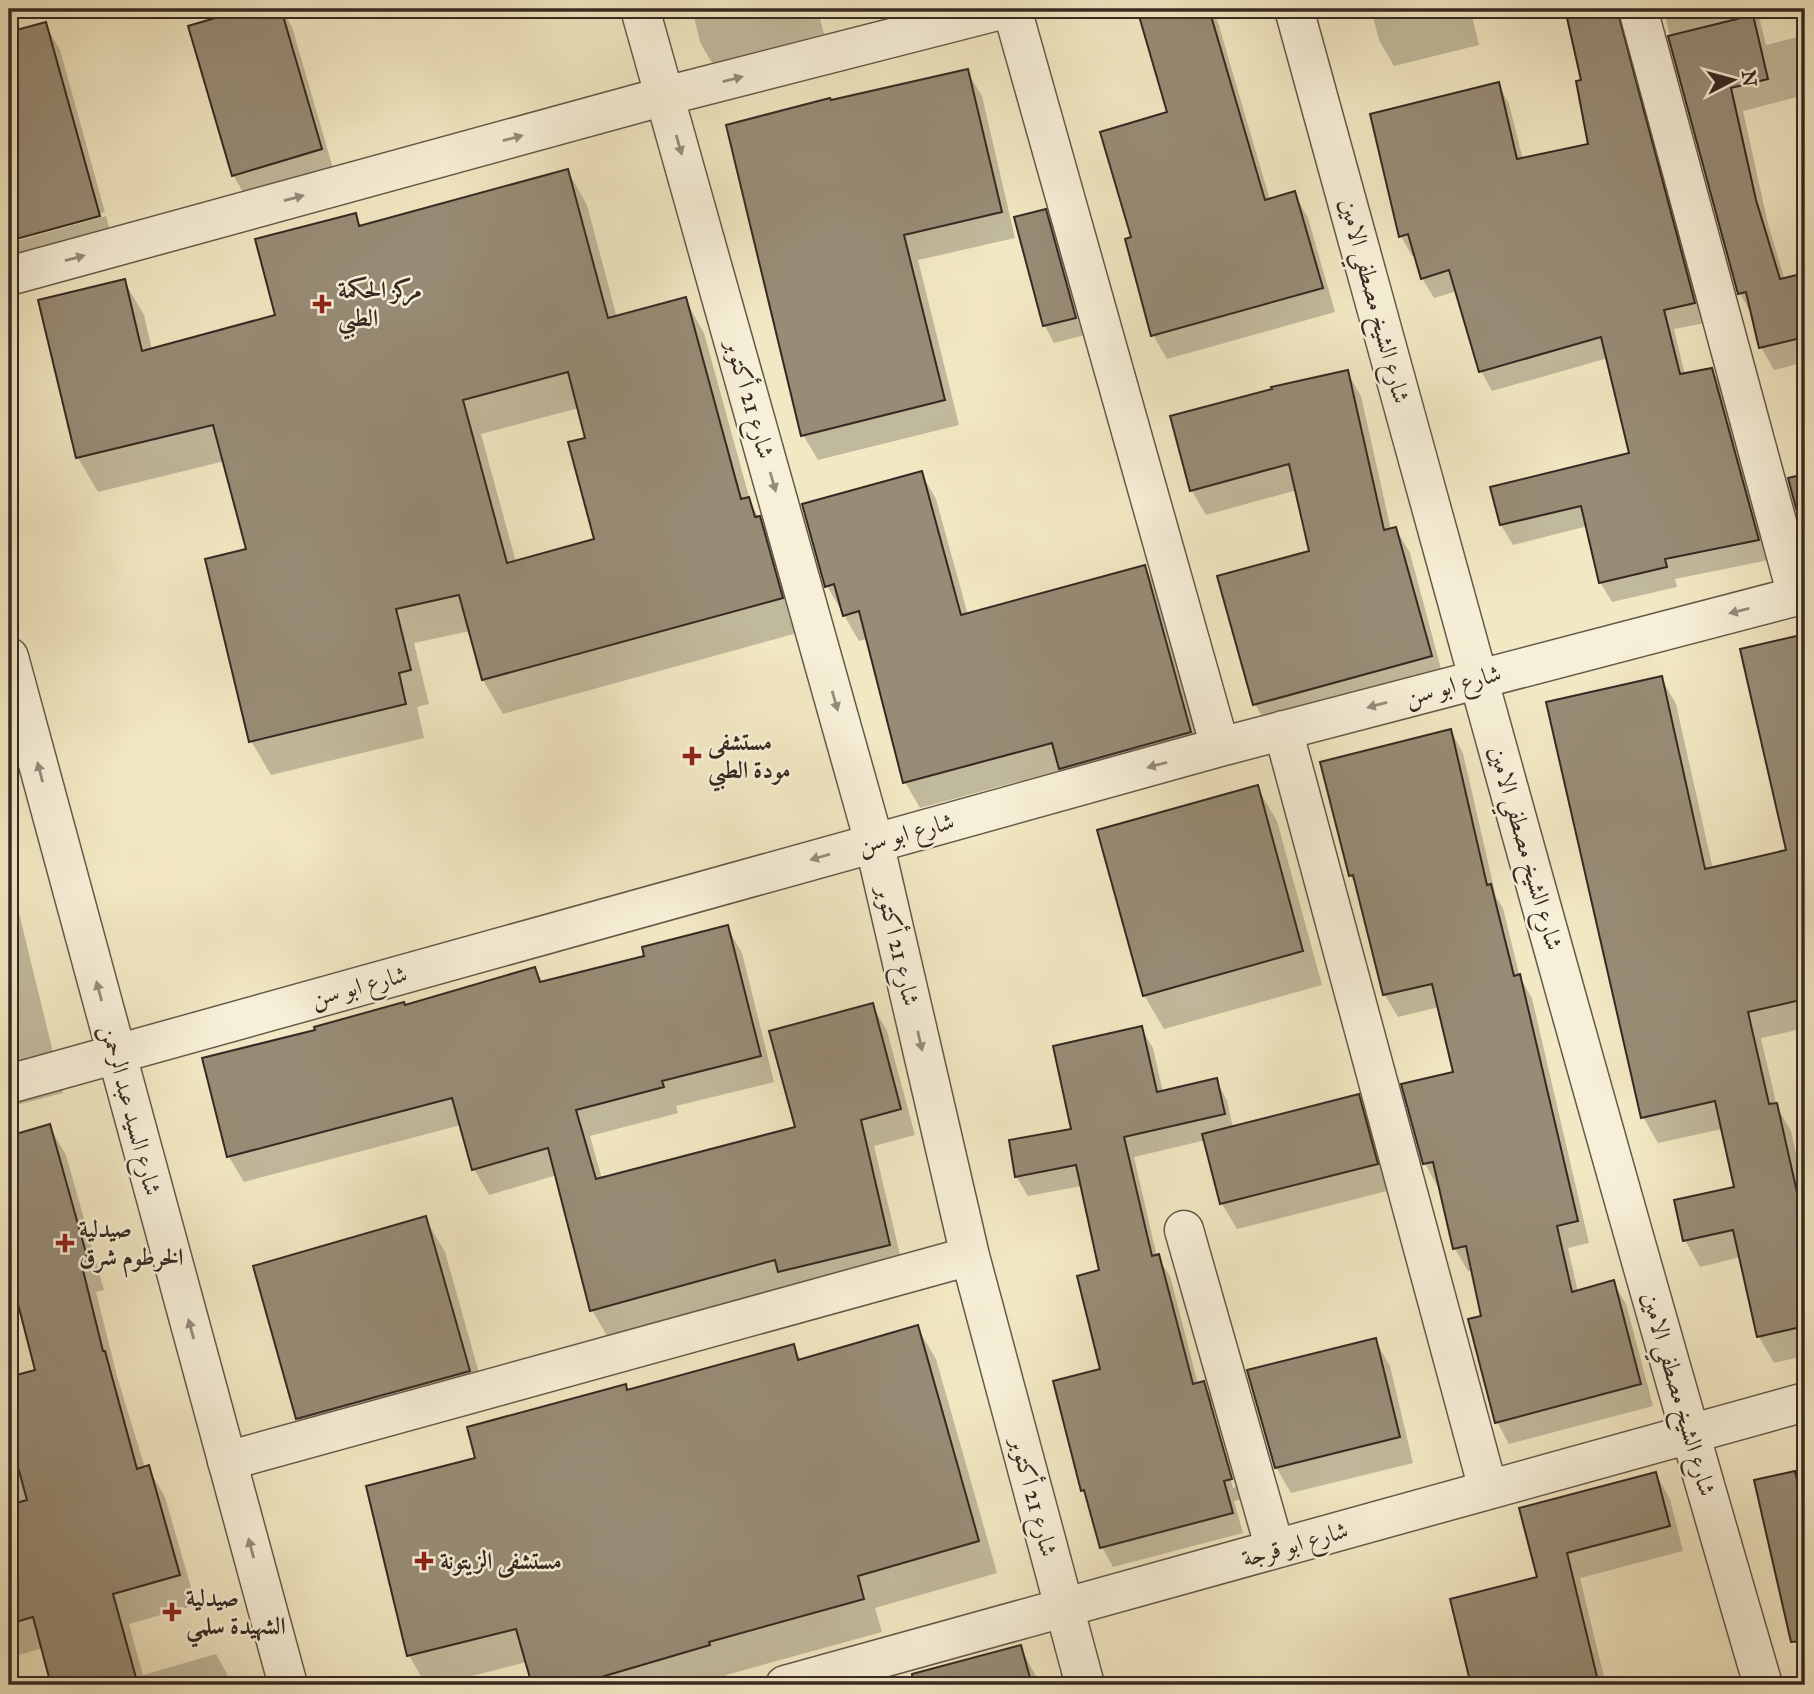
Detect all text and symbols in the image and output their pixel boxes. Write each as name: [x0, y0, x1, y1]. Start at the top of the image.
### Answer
north arrow: [1699, 46, 1769, 116]
text: N: [1737, 69, 1762, 87]
one-way arrow: [722, 73, 744, 84]
one-way arrow: [503, 132, 525, 143]
one-way arrow: [674, 134, 685, 156]
one-way arrow: [283, 192, 305, 203]
street label: شارع الشيخ مصطفي الامين: [1325, 195, 1417, 409]
one-way arrow: [64, 253, 85, 263]
place label: مركز الحكمة الطبي: [338, 275, 422, 340]
marker: مركز الحكمة الطبي: [312, 294, 332, 314]
street label: شارع 21 أكتوبر: [713, 333, 783, 463]
one-way arrow: [769, 472, 779, 493]
one-way arrow: [1728, 606, 1750, 617]
street label: شارع ابو سن: [1402, 658, 1506, 717]
one-way arrow: [830, 691, 840, 712]
one-way arrow: [1366, 701, 1387, 711]
place label: مستشفى مودة الطبي: [707, 727, 791, 792]
street label: شارع الشيخ مصطفي الامين: [1475, 742, 1570, 956]
marker: مستشفى مودة الطبي: [682, 746, 702, 766]
one-way arrow: [1146, 760, 1167, 770]
one-way arrow: [34, 761, 44, 782]
street label: شارع ابو سن: [855, 806, 959, 865]
one-way arrow: [809, 853, 830, 863]
street label: شارع 21 أكتوبر: [864, 880, 928, 1010]
street label: شارع ابو سن: [308, 959, 412, 1018]
one-way arrow: [93, 980, 104, 1002]
street label: شارع السيد عبد الرحمن: [89, 1021, 168, 1200]
one-way arrow: [915, 1030, 926, 1052]
place label: صيدلية الخرطوم شرق: [79, 1214, 184, 1278]
marker: صيدلية الخرطوم شرق: [57, 1235, 73, 1251]
street label: شارع الشيخ مصطفي الامين: [1628, 1288, 1723, 1502]
one-way arrow: [185, 1318, 196, 1340]
street label: شارع 21 أكتوبر: [998, 1431, 1066, 1561]
street label: شارع ابو قرجة: [1238, 1515, 1353, 1578]
one-way arrow: [245, 1538, 255, 1559]
place label: مستشفى الزيتونة: [440, 1546, 562, 1578]
marker: مستشفى الزيتونة: [414, 1551, 434, 1571]
place label: صيدلية الشهيدة سلمي: [186, 1583, 286, 1648]
marker: صيدلية الشهيدة سلمي: [164, 1604, 180, 1620]

